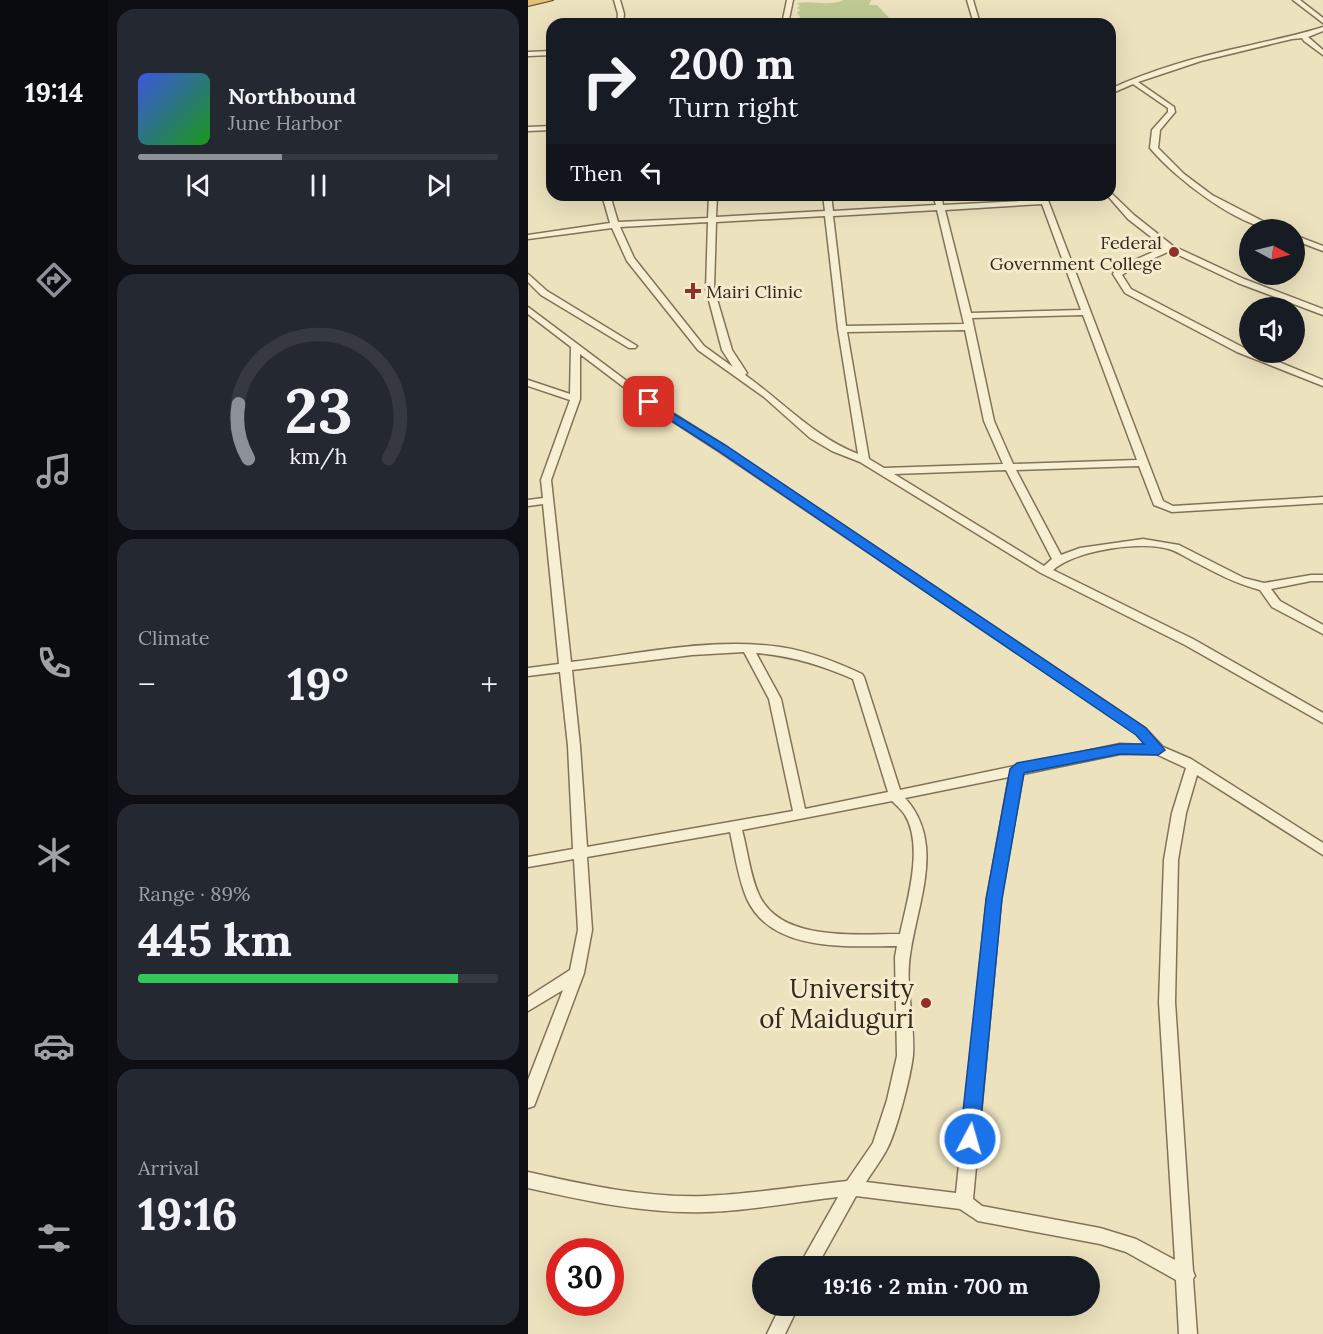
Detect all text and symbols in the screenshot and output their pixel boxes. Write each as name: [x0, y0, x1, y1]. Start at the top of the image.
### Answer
text: 200 m: [669, 37, 795, 91]
icon: right: [570, 42, 648, 120]
text: 19:14: [25, 75, 84, 109]
text: Northbound: [228, 82, 356, 110]
text: Turn right: [669, 90, 798, 124]
text: June Harbor: [228, 110, 342, 135]
icon: left: [635, 156, 668, 189]
text: Then: [570, 159, 623, 187]
icon: previous: [182, 169, 215, 202]
icon: pause: [302, 169, 335, 202]
icon: next: [422, 169, 455, 202]
north arrow: [1239, 219, 1305, 285]
map controls: [1239, 219, 1305, 363]
place label: Federal Government College: [990, 231, 1162, 275]
marker: Federal Government College: [1167, 245, 1181, 259]
icon: directions: [33, 259, 75, 301]
place label: Mairi Clinic: [706, 280, 803, 303]
marker: Mairi Clinic: [684, 282, 702, 300]
button: sound: [1239, 297, 1305, 363]
text: 23: [284, 370, 352, 450]
pin: [623, 376, 674, 427]
icon: arrive: [632, 385, 665, 418]
text: km/h: [289, 442, 347, 470]
icon: music: [33, 450, 75, 492]
text: Climate: [138, 625, 210, 650]
icon: phone: [33, 642, 75, 684]
text: 19°: [287, 655, 349, 712]
text: −: [138, 663, 156, 705]
text: +: [480, 663, 498, 705]
icon: climate: [33, 834, 75, 876]
text: Range · 89%: [138, 881, 250, 906]
text: 445 km: [138, 911, 292, 968]
place label: University of Maiduguri: [759, 972, 914, 1035]
marker: University of Maiduguri: [919, 996, 933, 1010]
icon: car: [33, 1025, 75, 1067]
position arrow: [938, 1107, 1002, 1171]
text: Arrival: [138, 1155, 199, 1180]
text: 19:16: [138, 1185, 238, 1242]
icon: filters: [33, 1217, 75, 1259]
speed limit sign: 30: [546, 1238, 624, 1316]
text: 19:16 · 2 min · 700 m: [823, 1272, 1029, 1300]

